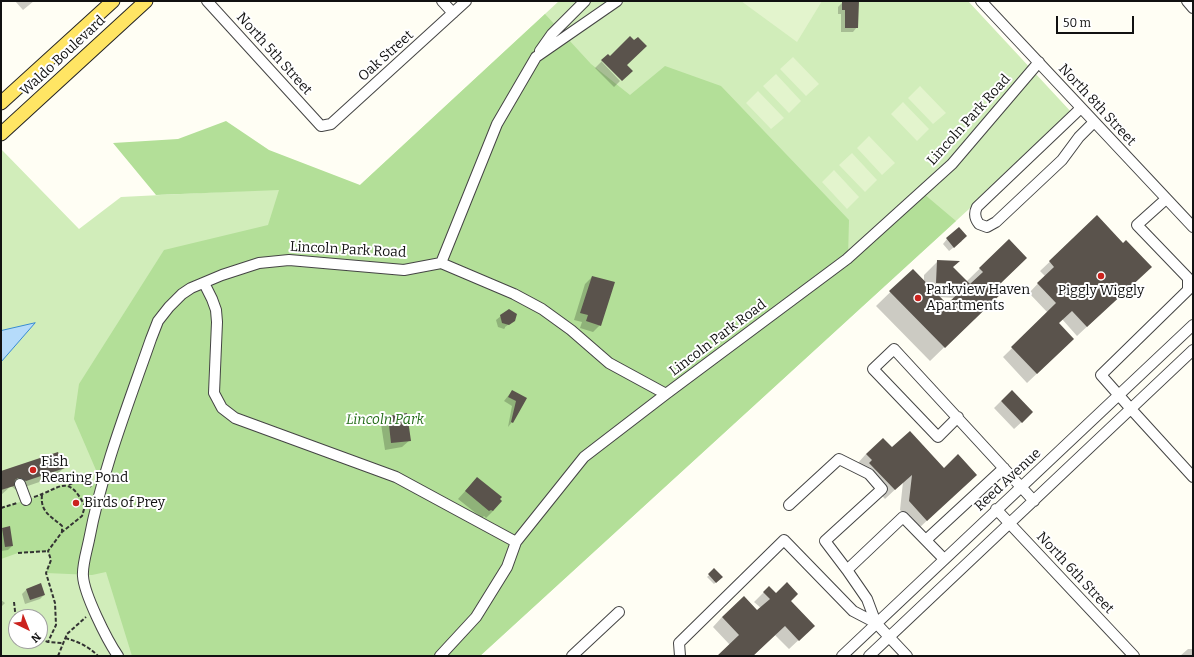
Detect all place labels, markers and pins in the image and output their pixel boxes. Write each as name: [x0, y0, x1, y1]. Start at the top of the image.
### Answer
marker: Piggly Wiggly: [1096, 271, 1106, 281]
place label: Parkview Haven Apartments: [926, 282, 1030, 314]
place label: Piggly Wiggly: [1058, 283, 1144, 299]
marker: Parkview Haven Apartments: [913, 293, 923, 303]
place label: Fish Rearing Pond: [41, 454, 128, 486]
marker: Fish Rearing Pond: [28, 465, 38, 475]
place label: Birds of Prey: [84, 495, 165, 511]
marker: Birds of Prey: [71, 498, 81, 508]

